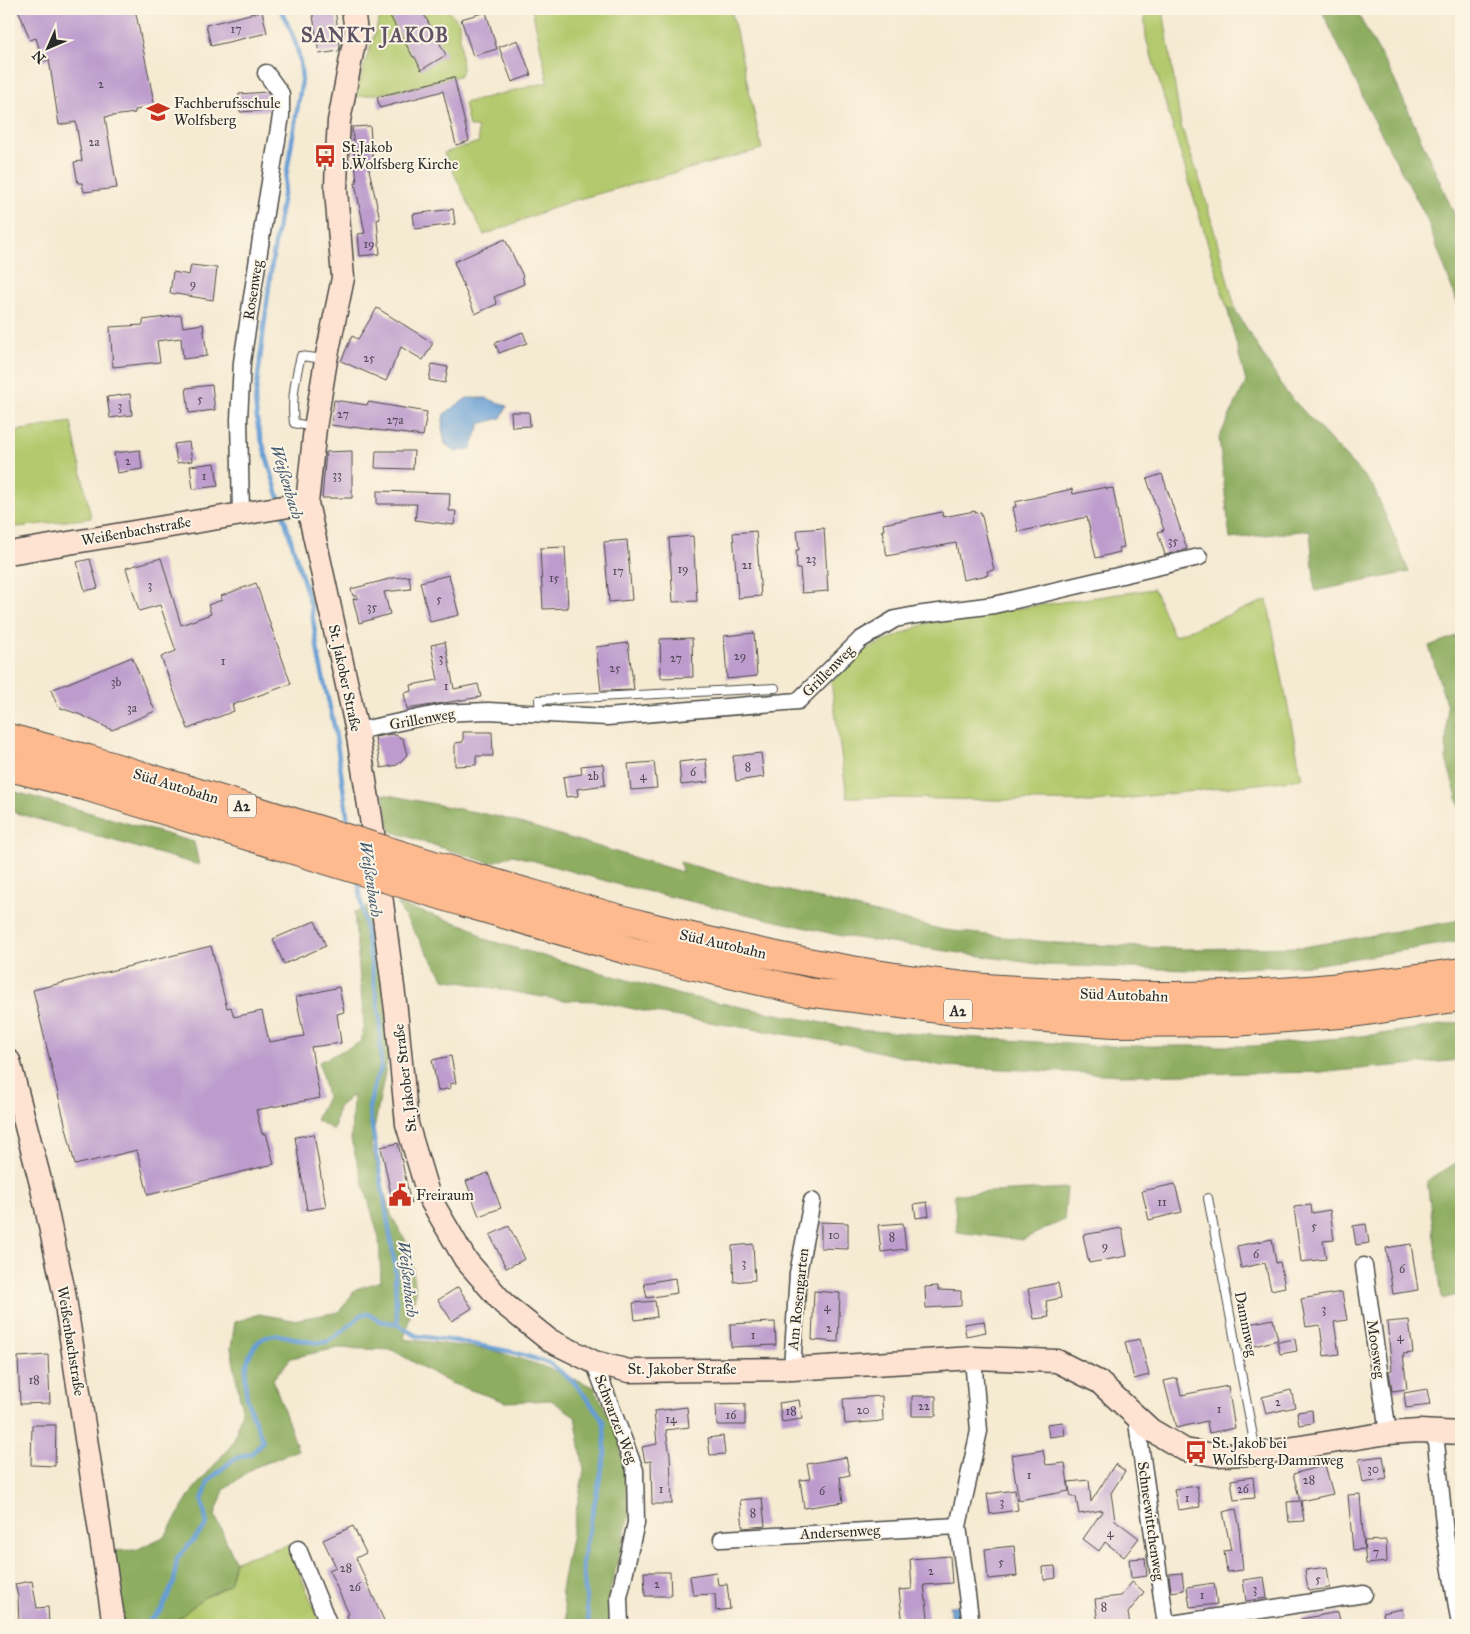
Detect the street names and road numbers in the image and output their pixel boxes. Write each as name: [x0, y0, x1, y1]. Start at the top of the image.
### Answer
street label: Rosenweg: [239, 258, 267, 321]
street label: Weißenbachstraße: [80, 512, 192, 550]
street label: St. Jakober Straße: [324, 623, 365, 733]
street label: Grillenweg: [798, 641, 858, 701]
street label: Grillenweg: [388, 704, 457, 734]
street label: Süd Autobahn: [131, 764, 221, 808]
road number: A2: [228, 794, 256, 818]
street label: Süd Autobahn: [678, 925, 768, 963]
street label: Süd Autobahn: [1080, 984, 1168, 1006]
road number: A2: [944, 999, 972, 1022]
street label: St. Jakober Straße: [389, 1023, 422, 1133]
street label: Am Rosengarten: [784, 1247, 812, 1352]
street label: Weißenbachstraße: [53, 1285, 89, 1397]
street label: Dammweg: [1231, 1290, 1261, 1359]
street label: Moosweg: [1363, 1319, 1389, 1380]
street label: St. Jakober Straße: [627, 1360, 737, 1379]
street label: Schwarzer Weg: [591, 1372, 642, 1467]
street label: Schneewittchenweg: [1134, 1460, 1168, 1583]
street label: Andersenweg: [798, 1521, 882, 1543]

